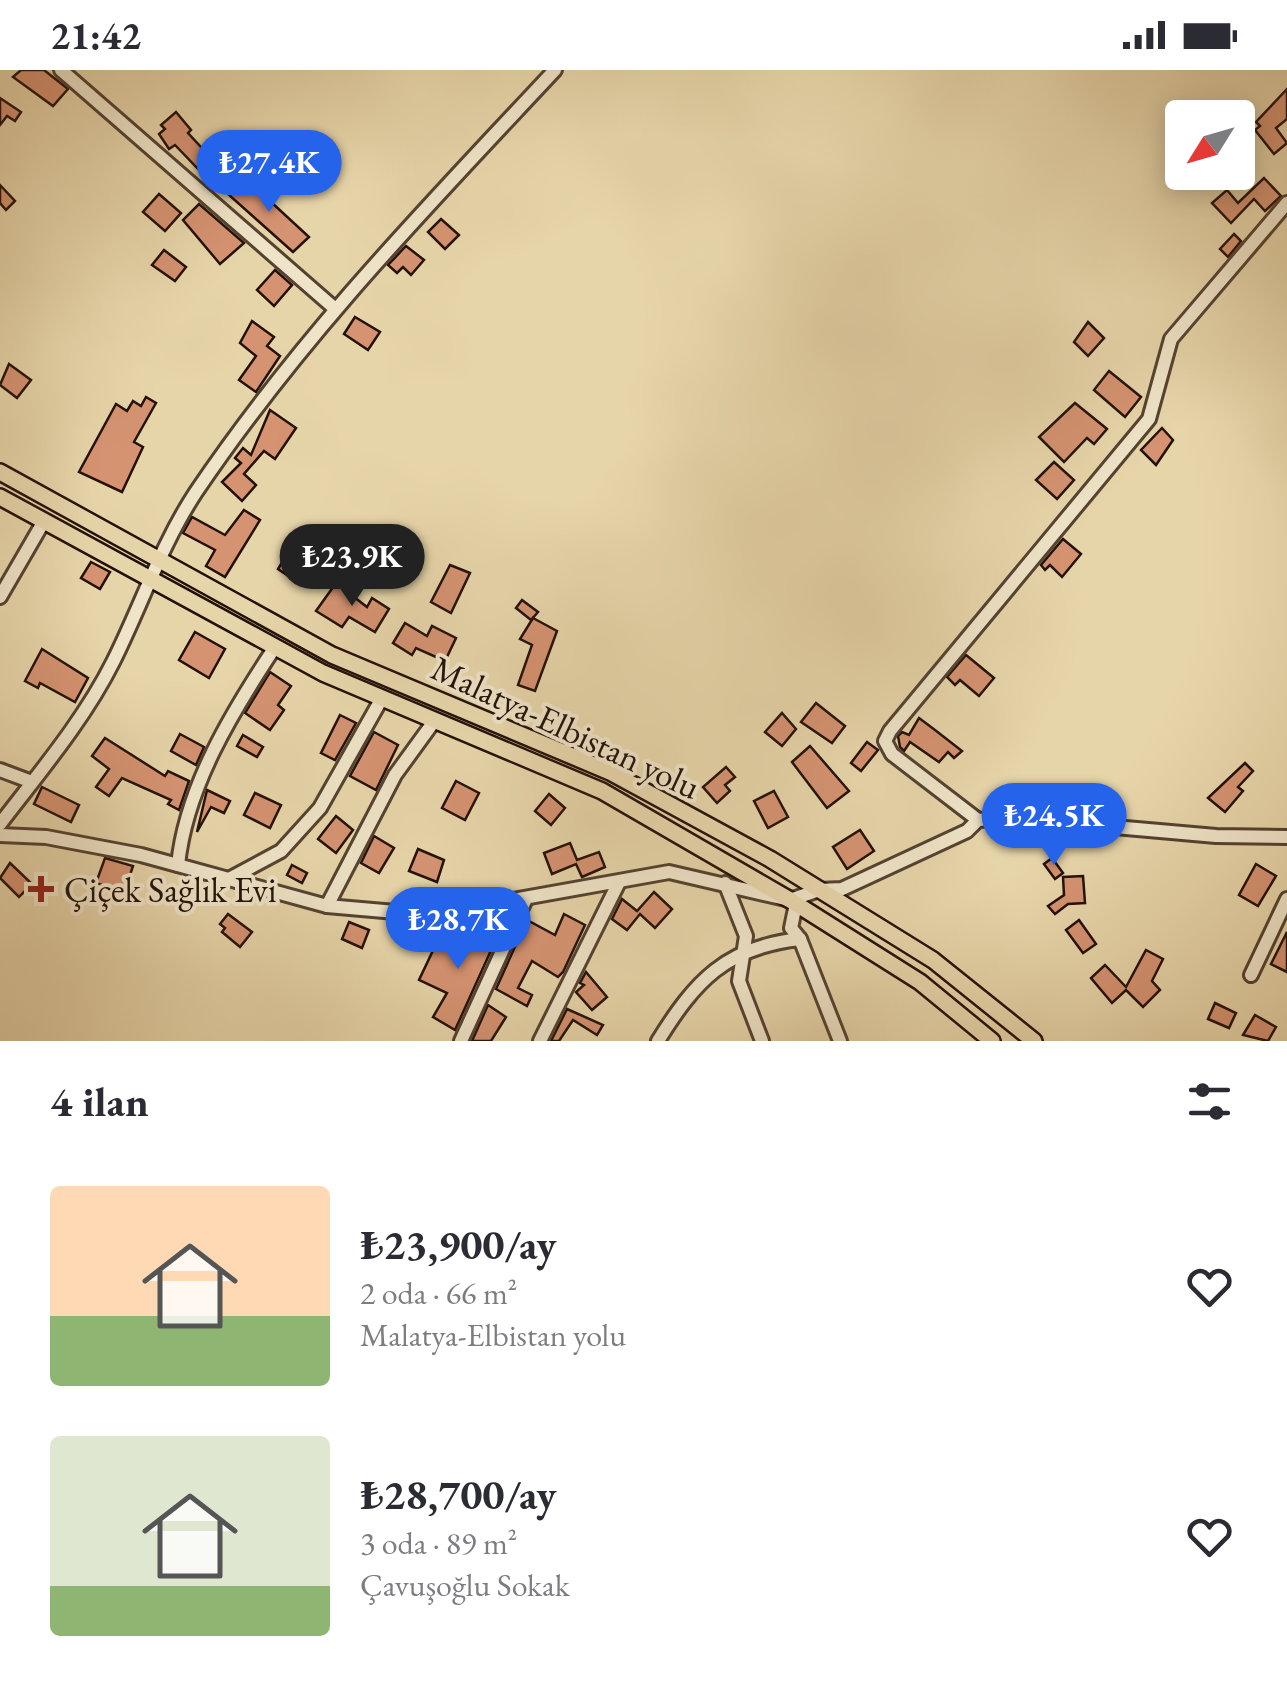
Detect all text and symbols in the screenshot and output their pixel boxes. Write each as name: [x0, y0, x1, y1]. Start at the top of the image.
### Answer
text: 21:42: [50, 11, 141, 60]
north arrow: [1165, 100, 1255, 190]
map controls: [1165, 100, 1255, 190]
pin: ₺27.4K: [188, 130, 350, 215]
text: ₺27.4K: [219, 141, 319, 183]
pin: ₺23.9K: [271, 524, 433, 609]
text: ₺23.9K: [302, 535, 402, 577]
street label: Malatya-Elbistan yolu: [425, 645, 708, 809]
pin: ₺24.5K: [973, 783, 1135, 868]
text: ₺24.5K: [1004, 794, 1104, 836]
place label: Çiçek Sağlık Evi: [64, 867, 277, 912]
marker: Çiçek Sağlık Evi: [28, 876, 54, 902]
pin: ₺28.7K: [377, 887, 539, 972]
text: ₺28.7K: [408, 898, 508, 940]
text: 4 ilan: [50, 1074, 149, 1129]
icon: filters: [1182, 1074, 1237, 1129]
text: ₺23,900/ay: [360, 1217, 556, 1272]
icon: home: [130, 1226, 250, 1346]
icon: heart: [1182, 1259, 1237, 1314]
text: 2 oda · 66 m²: [360, 1272, 517, 1314]
text: Malatya-Elbistan yolu: [360, 1314, 626, 1356]
text: ₺28,700/ay: [360, 1467, 556, 1522]
icon: home: [130, 1476, 250, 1596]
icon: heart: [1182, 1509, 1237, 1564]
text: 3 oda · 89 m²: [360, 1522, 517, 1564]
text: Çavuşoğlu Sokak: [360, 1564, 570, 1606]

